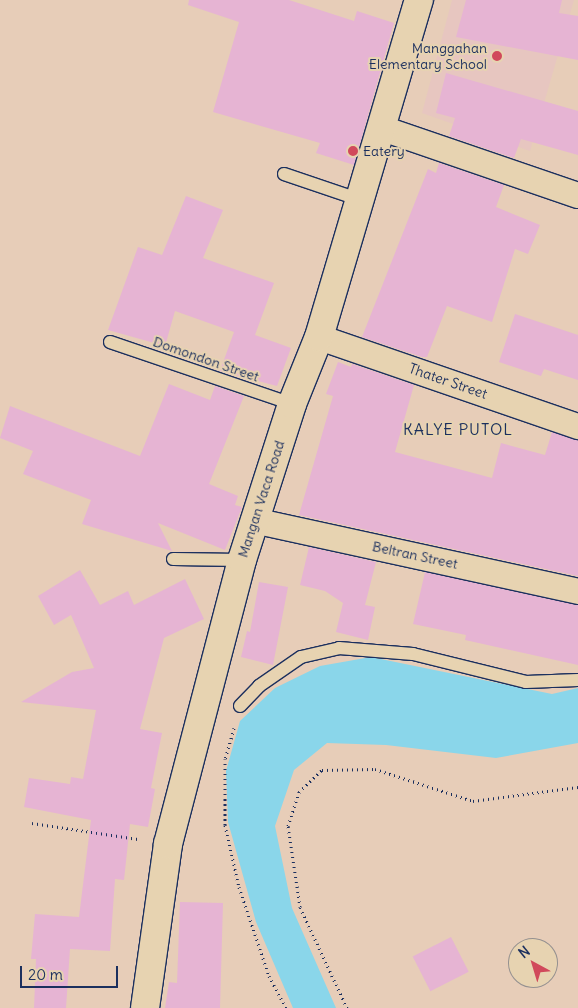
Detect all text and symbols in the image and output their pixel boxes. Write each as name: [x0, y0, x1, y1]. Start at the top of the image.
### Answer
place label: Manggahan Elementary School: [369, 40, 487, 72]
marker: Manggahan Elementary School: [491, 50, 503, 62]
place label: Eatery: [363, 143, 405, 159]
marker: Eatery: [347, 145, 359, 157]
street label: Domondon Street: [151, 333, 261, 385]
street label: Thater Street: [407, 360, 489, 402]
district label: KALYE PUTOL: [402, 419, 514, 439]
street label: Mangan Vaca Road: [234, 438, 288, 560]
street label: Beltran Street: [371, 538, 459, 572]
north arrow: [508, 938, 558, 988]
text: N: [515, 942, 534, 962]
scale bar: [22, 956, 120, 988]
text: 20 m: [28, 965, 63, 984]

